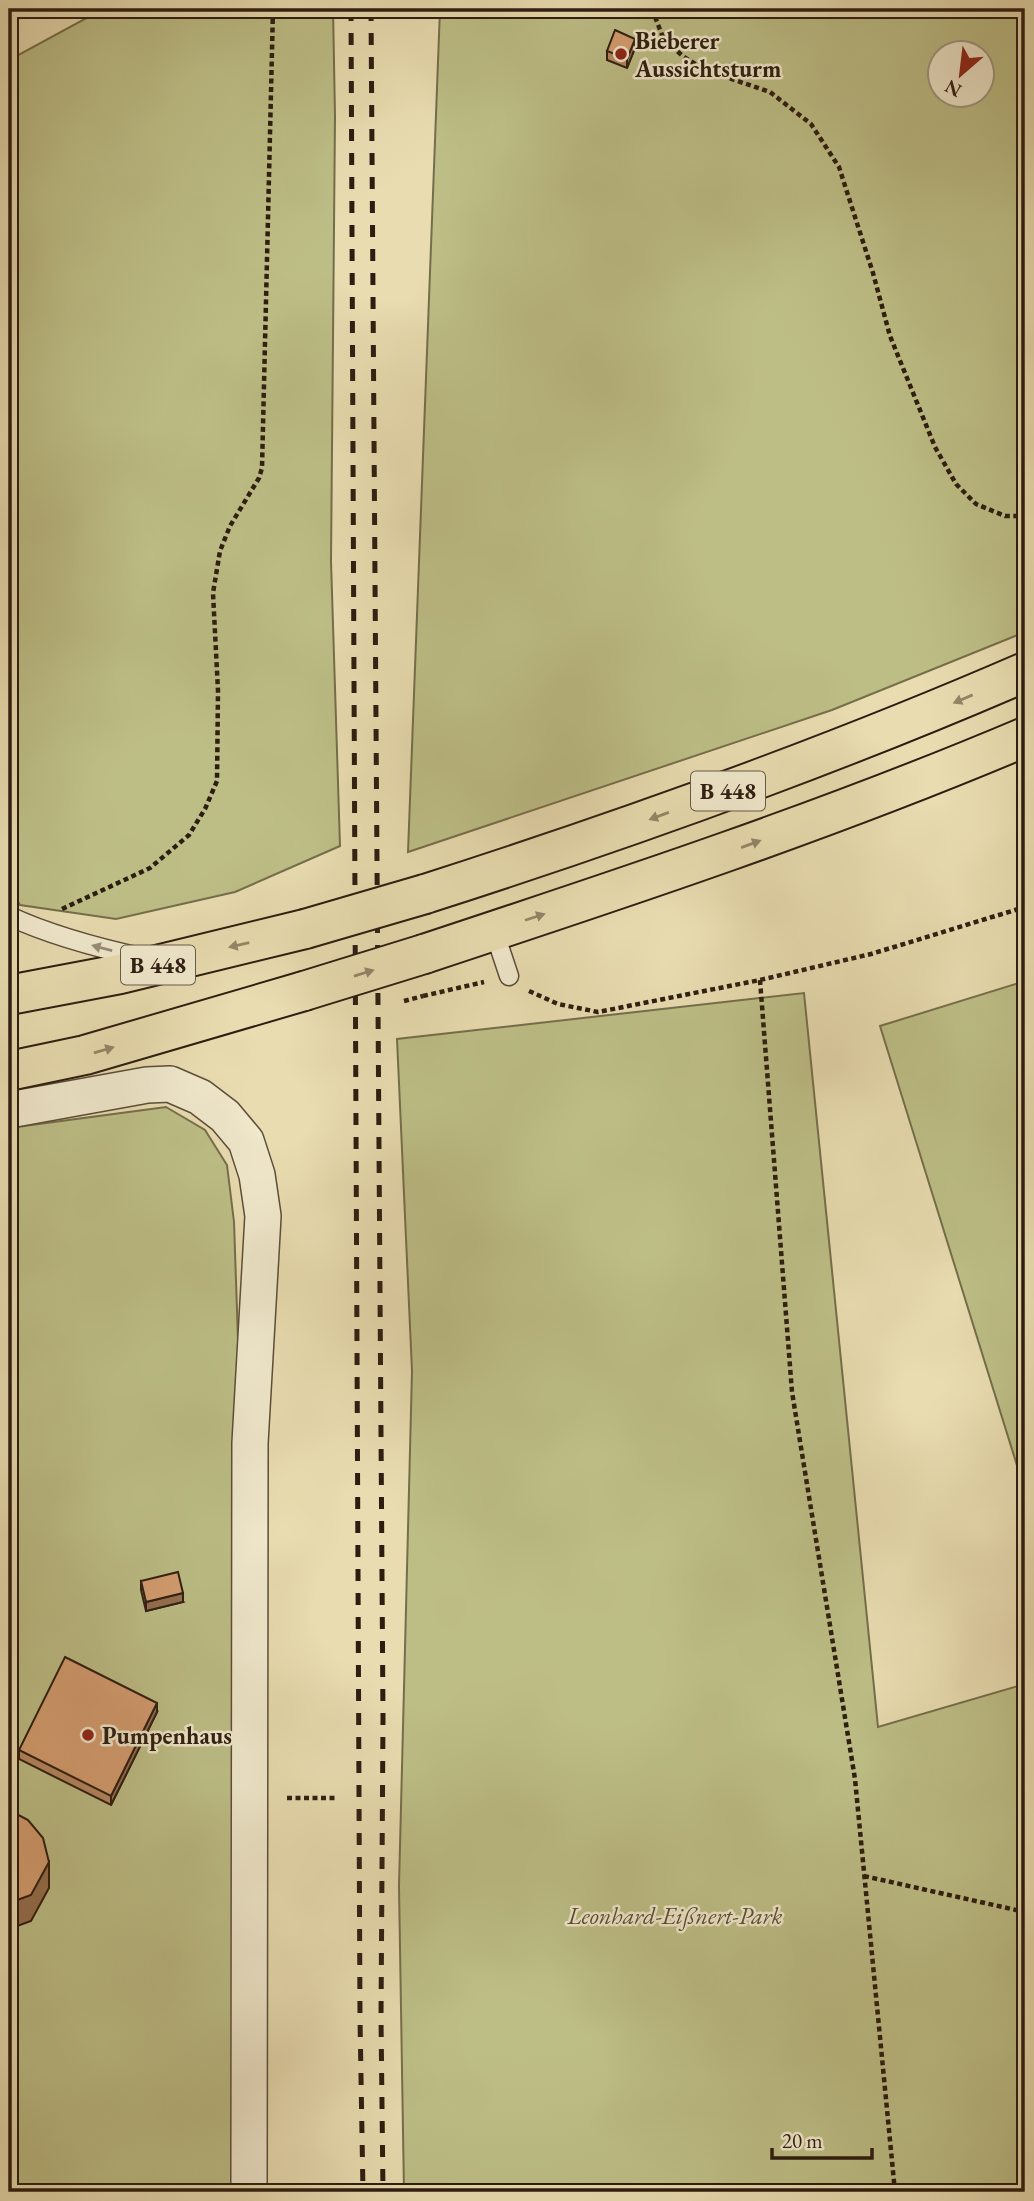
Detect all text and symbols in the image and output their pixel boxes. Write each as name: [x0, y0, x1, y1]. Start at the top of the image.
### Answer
place label: Bieberer Aussichtsturm: [634, 25, 781, 84]
north arrow: [926, 38, 996, 108]
marker: Bieberer Aussichtsturm: [613, 46, 629, 62]
text: N: [940, 74, 966, 103]
one-way arrow: [952, 694, 973, 705]
road number: B 448: [691, 772, 765, 810]
one-way arrow: [648, 811, 669, 822]
one-way arrow: [740, 838, 761, 849]
one-way arrow: [525, 911, 546, 922]
one-way arrow: [228, 940, 250, 951]
one-way arrow: [91, 942, 113, 953]
road number: B 448: [121, 946, 195, 984]
one-way arrow: [354, 967, 375, 977]
one-way arrow: [94, 1044, 115, 1054]
place label: Pumpenhaus: [102, 1720, 232, 1751]
marker: Pumpenhaus: [80, 1727, 96, 1743]
park label: Leonhard-Eißnert-Park: [567, 1900, 783, 1931]
scale bar: [772, 2117, 871, 2161]
text: 20 m: [782, 2127, 823, 2154]

